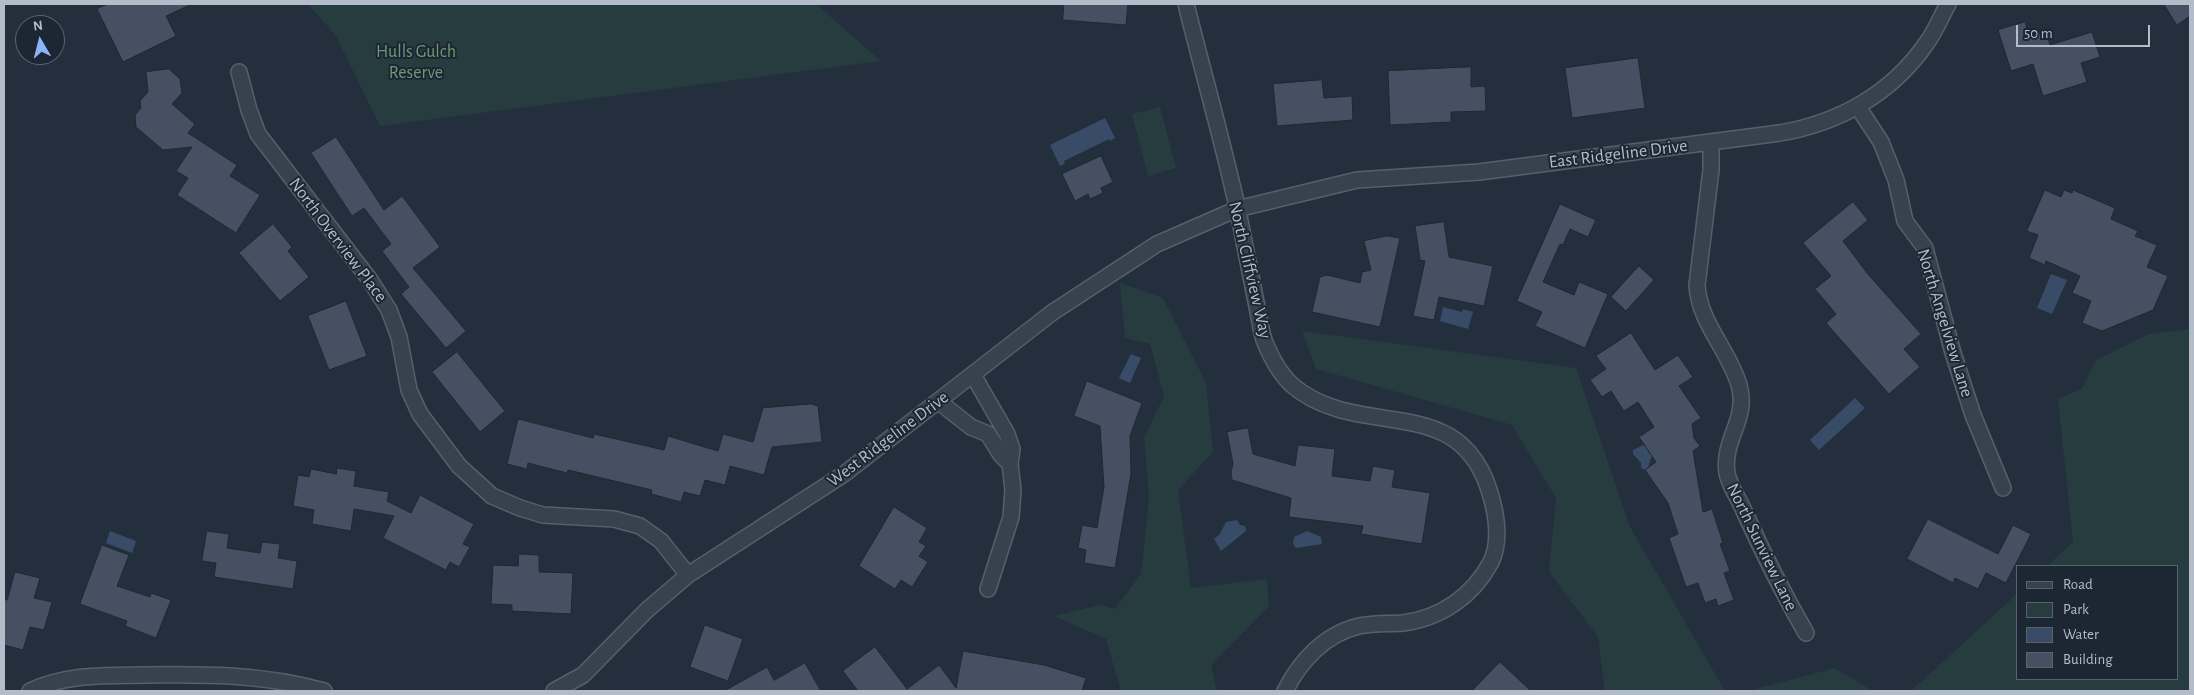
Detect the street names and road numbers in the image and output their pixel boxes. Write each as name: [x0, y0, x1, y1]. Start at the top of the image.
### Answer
street label: East Ridgeline Drive: [1547, 135, 1689, 173]
street label: North Overview Place: [284, 173, 392, 307]
street label: North Cliffview Way: [1224, 199, 1276, 341]
street label: North Angelview Lane: [1912, 246, 1978, 400]
street label: West Ridgeline Drive: [823, 386, 953, 492]
street label: North Sunview Lane: [1722, 480, 1802, 614]

